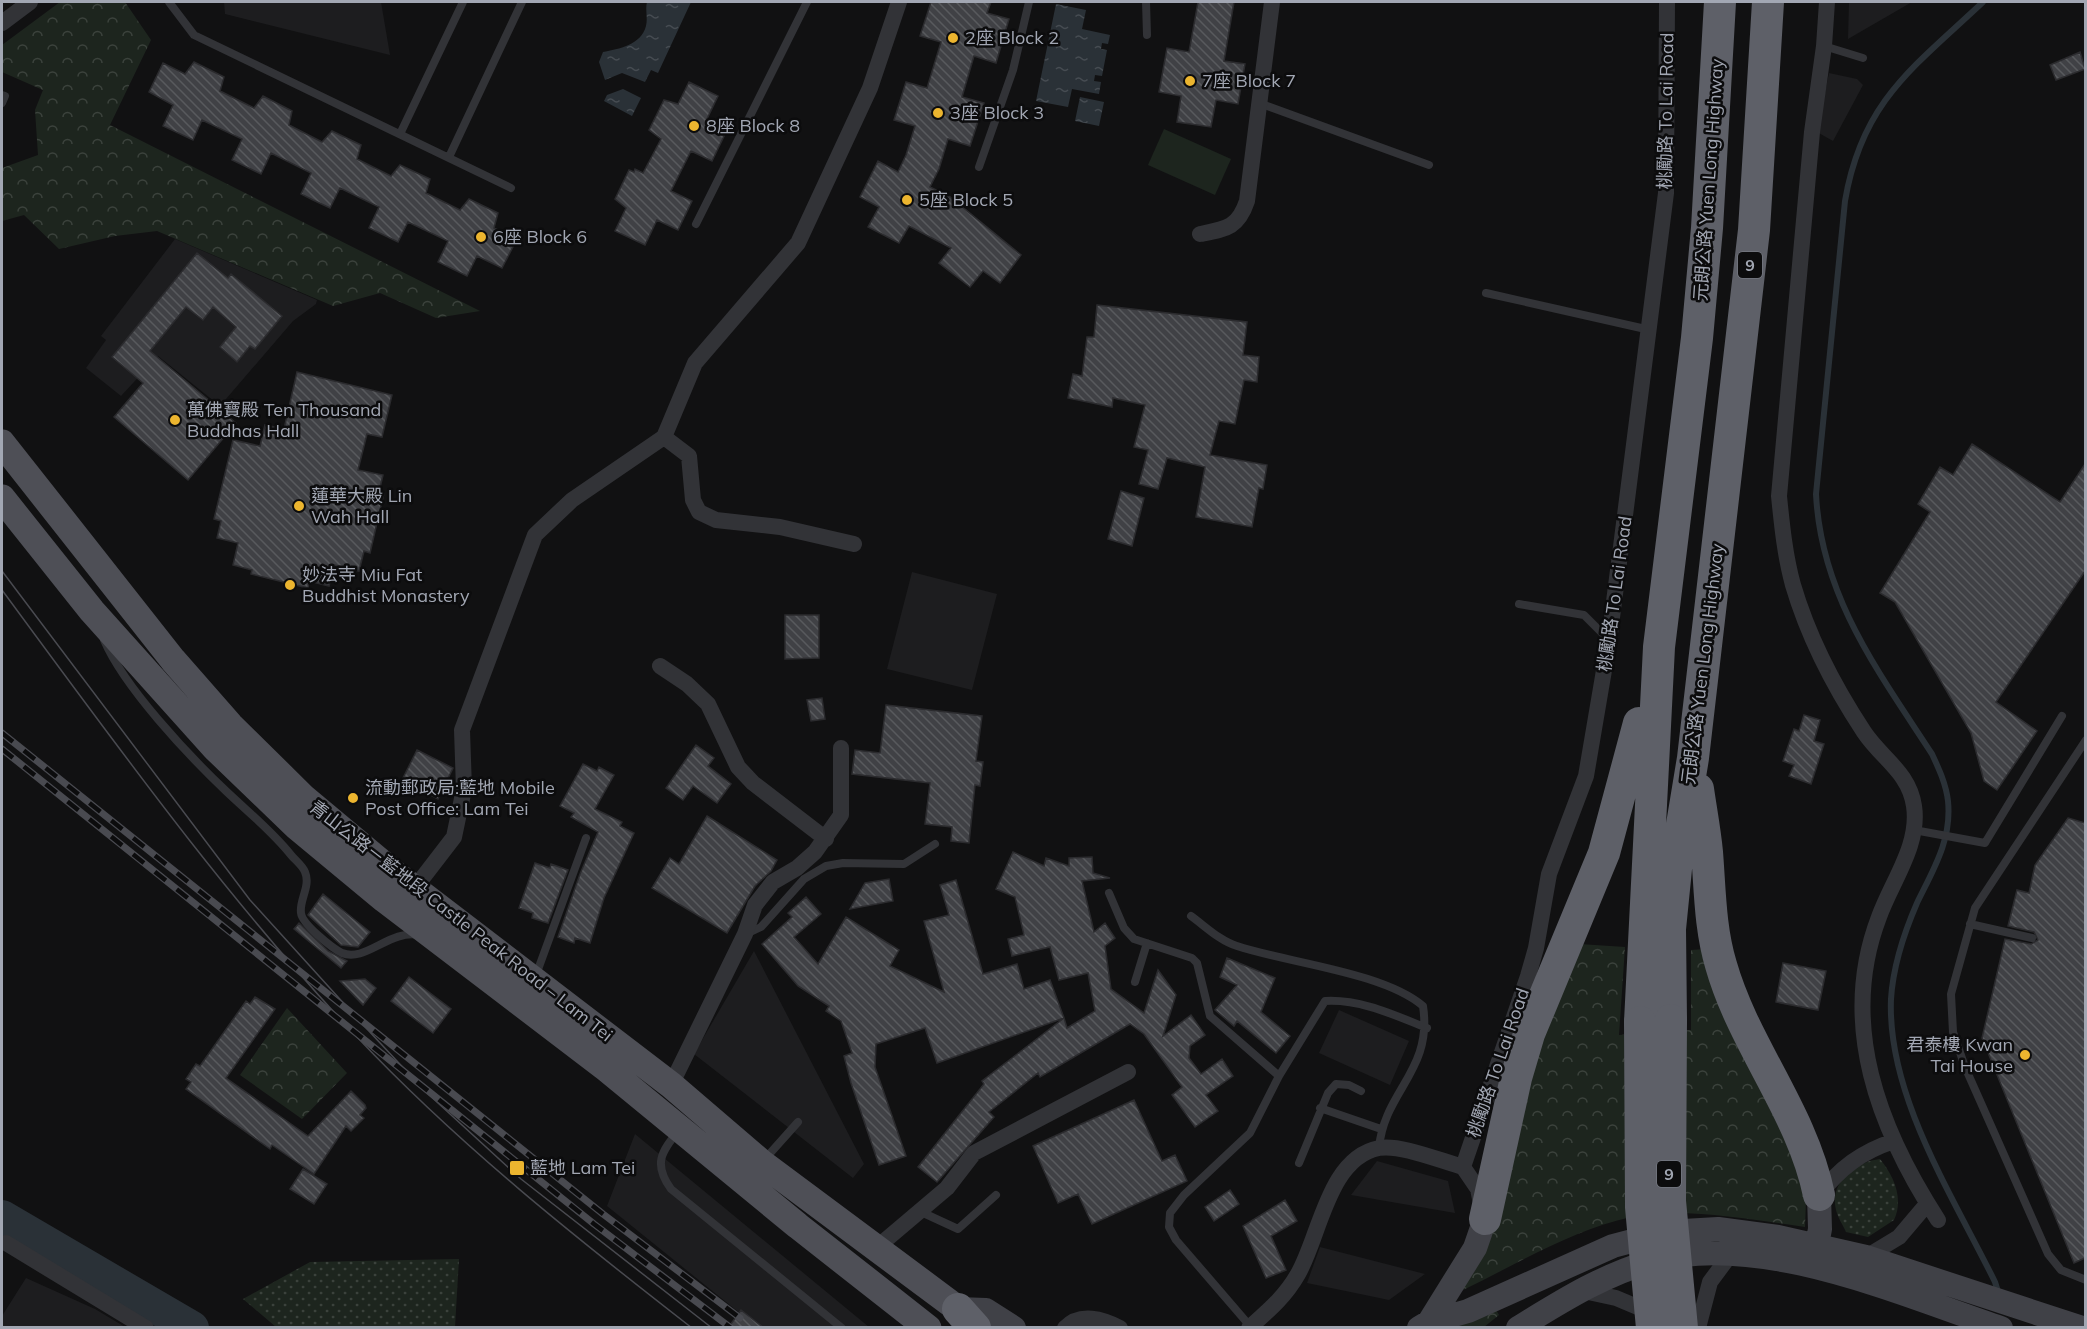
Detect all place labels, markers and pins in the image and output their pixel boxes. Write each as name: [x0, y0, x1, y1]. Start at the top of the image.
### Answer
place label: 2座 Block 2: [965, 26, 1059, 49]
marker: 2座 Block 2: [946, 31, 960, 45]
place label: 7座 Block 7: [1202, 69, 1296, 92]
marker: 7座 Block 7: [1183, 74, 1197, 88]
place label: 3座 Block 3: [950, 101, 1044, 124]
marker: 3座 Block 3: [931, 106, 945, 120]
place label: 8座 Block 8: [706, 114, 800, 137]
marker: 8座 Block 8: [687, 119, 701, 133]
place label: 5座 Block 5: [919, 188, 1013, 211]
marker: 5座 Block 5: [900, 193, 914, 207]
place label: 6座 Block 6: [493, 225, 587, 248]
marker: 6座 Block 6: [474, 230, 488, 244]
place label: 萬佛寶殿 Ten Thousand Buddhas Hall: [187, 398, 381, 442]
marker: 萬佛寶殿 Ten Thousand Buddhas Hall: [168, 413, 182, 427]
place label: 蓮華大殿 Lin Wah Hall: [311, 484, 412, 528]
marker: 蓮華大殿 Lin Wah Hall: [292, 499, 306, 513]
place label: 妙法寺 Miu Fat Buddhist Monastery: [302, 563, 470, 607]
marker: 妙法寺 Miu Fat Buddhist Monastery: [283, 578, 297, 592]
place label: 流動郵政局:藍地 Mobile Post Office: Lam Tei: [365, 776, 555, 820]
marker: 流動郵政局:藍地 Mobile Post Office: Lam Tei: [346, 791, 360, 805]
place label: 君泰樓 Kwan Tai House: [1907, 1033, 2013, 1077]
marker: 君泰樓 Kwan Tai House: [2018, 1048, 2032, 1062]
place label: 藍地 Lam Tei: [530, 1156, 635, 1179]
marker: 藍地 Lam Tei: [508, 1159, 526, 1177]

